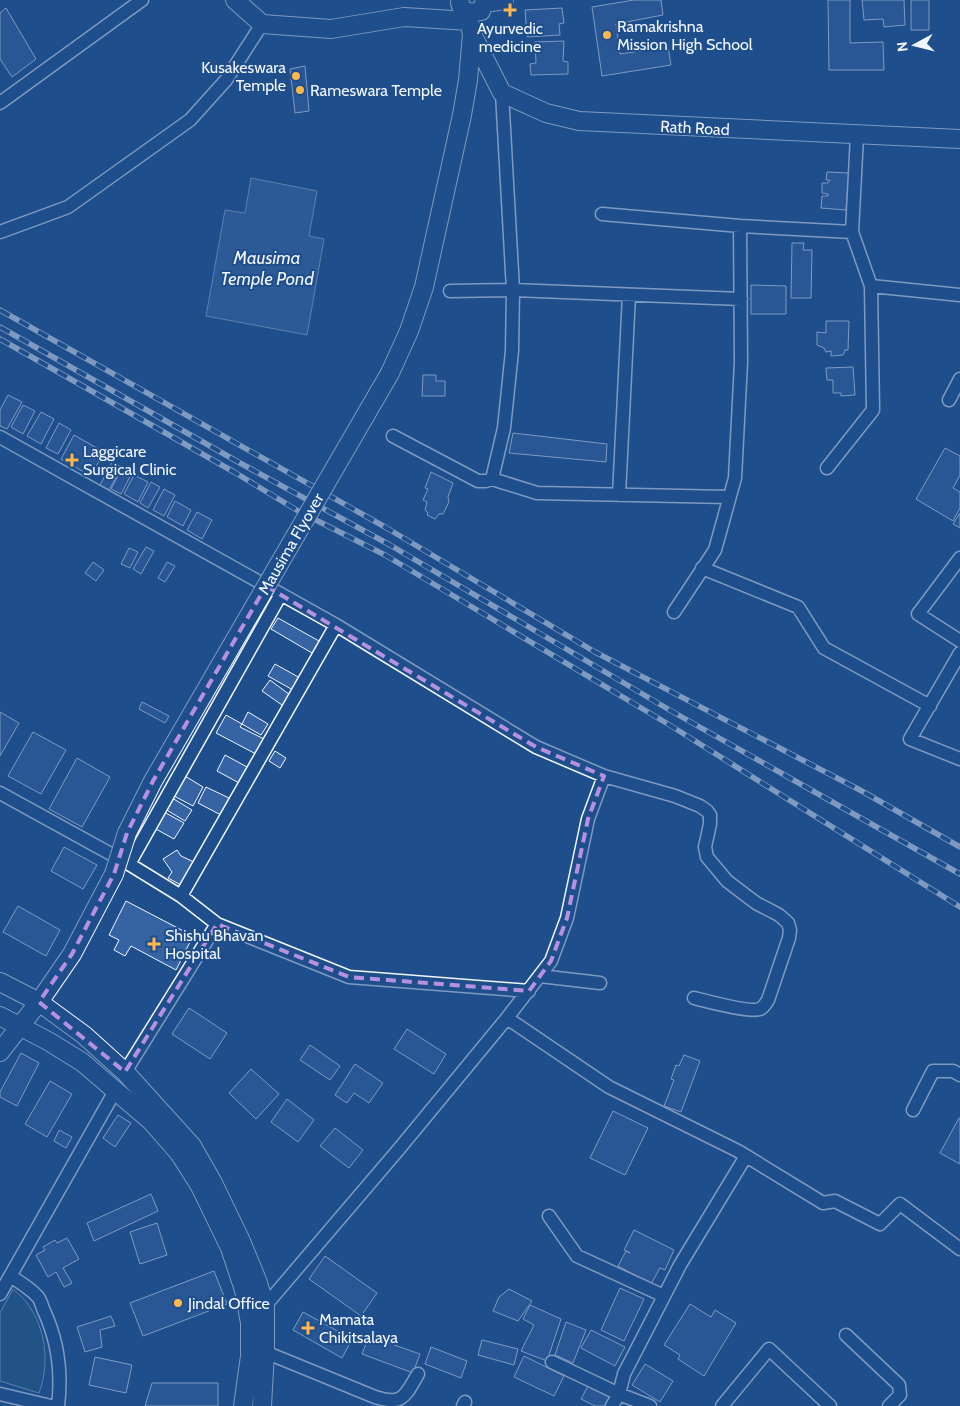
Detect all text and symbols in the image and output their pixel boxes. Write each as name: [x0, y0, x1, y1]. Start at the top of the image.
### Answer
marker: Ayurvedic medicine: [504, 4, 516, 16]
place label: Ramakrishna Mission High School: [617, 17, 753, 54]
place label: Ayurvedic medicine: [477, 19, 543, 56]
north arrow: [890, 20, 940, 70]
marker: Ramakrishna Mission High School: [601, 29, 613, 41]
text: N: [893, 41, 912, 53]
place label: Kusakeswara Temple: [201, 58, 286, 95]
marker: Kusakeswara Temple: [290, 70, 302, 82]
place label: Rameswara Temple: [310, 81, 442, 100]
marker: Rameswara Temple: [294, 84, 306, 96]
street label: Rath Road: [660, 117, 730, 139]
water label: Mausima Temple Pond: [220, 247, 314, 290]
place label: Laggicare Surgical Clinic: [83, 442, 176, 479]
marker: Laggicare Surgical Clinic: [65, 453, 79, 467]
street label: Mausima Flyover: [254, 489, 328, 598]
place label: Shishu Bhavan Hospital: [165, 926, 264, 963]
marker: Shishu Bhavan Hospital: [147, 937, 161, 951]
place label: Jindal Office: [187, 1294, 270, 1313]
marker: Jindal Office: [172, 1297, 184, 1309]
place label: Mamata Chikitsalaya: [319, 1310, 398, 1347]
marker: Mamata Chikitsalaya: [301, 1321, 315, 1335]

